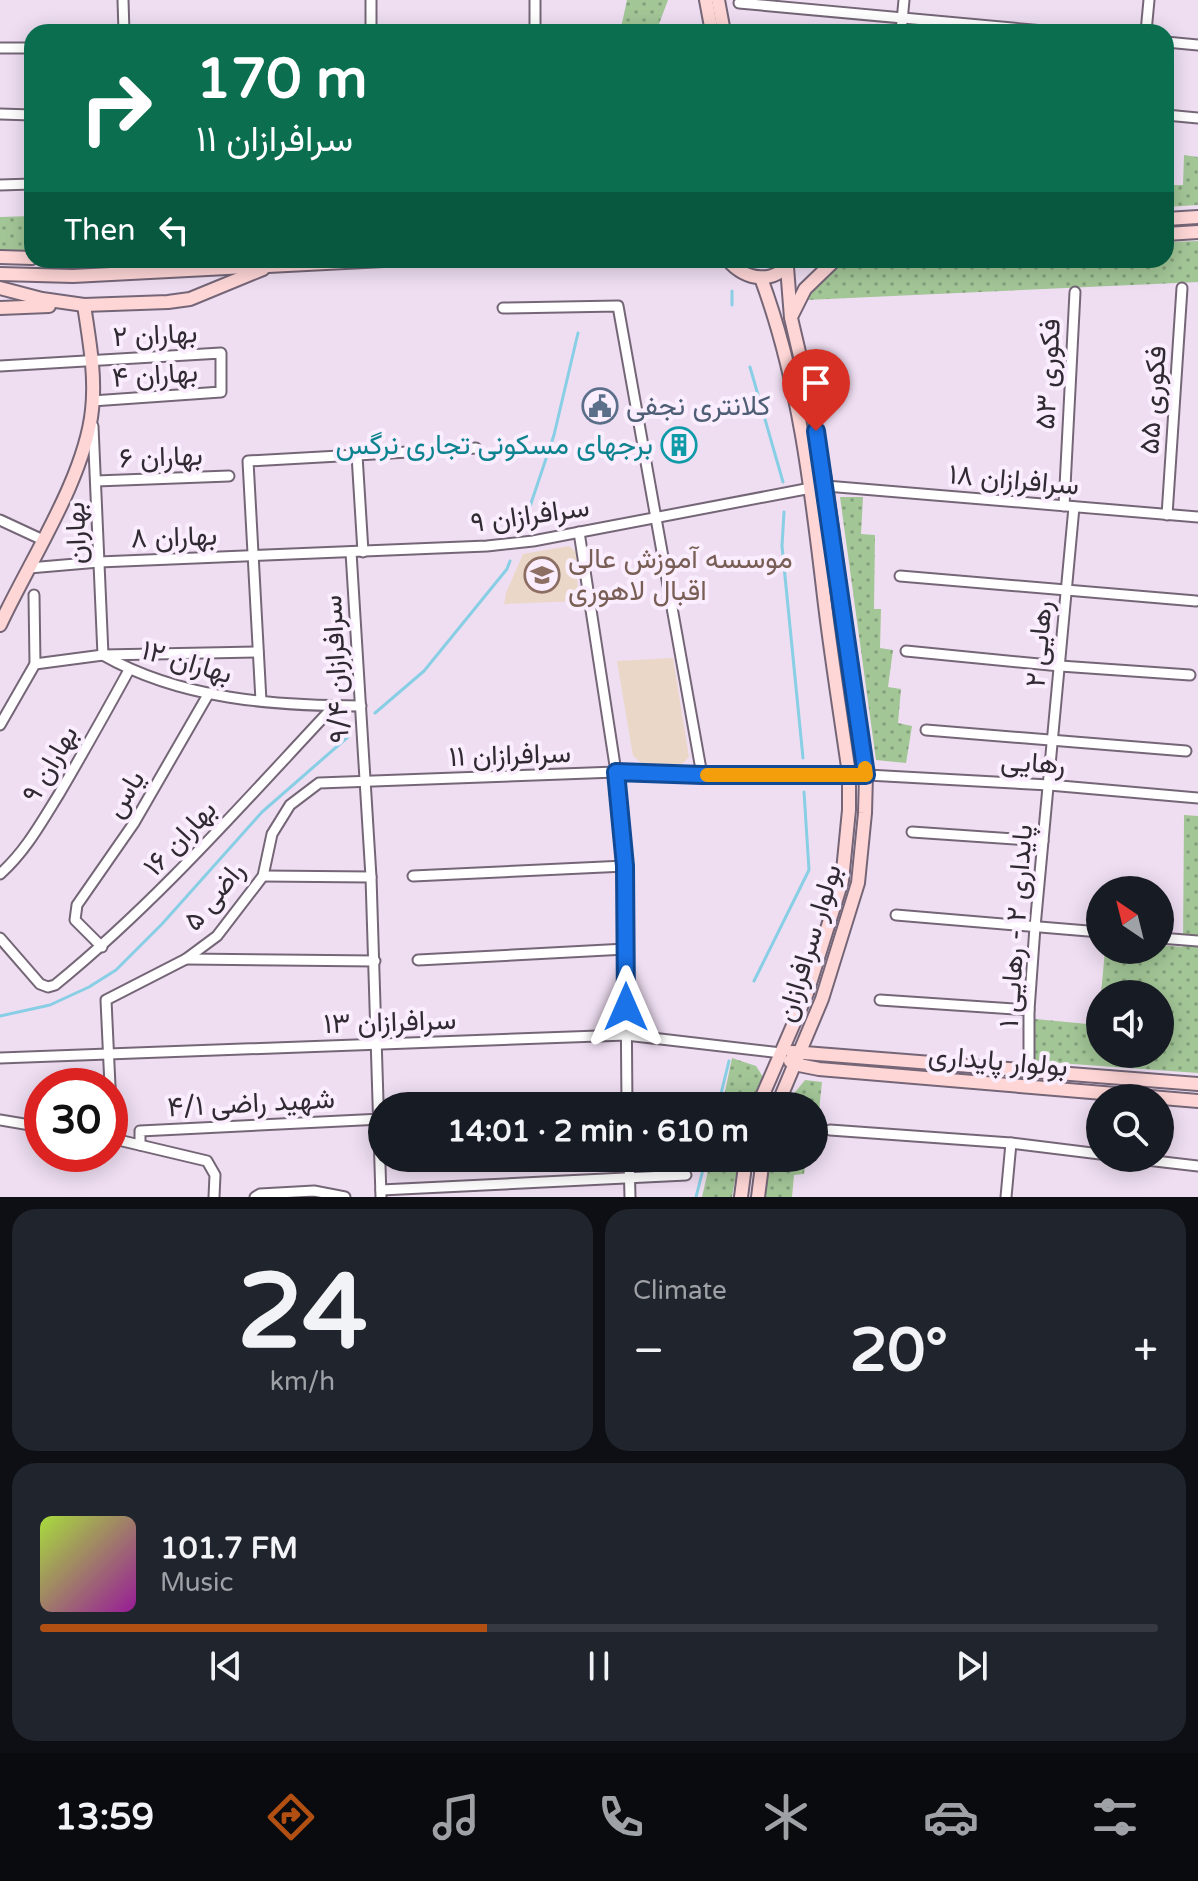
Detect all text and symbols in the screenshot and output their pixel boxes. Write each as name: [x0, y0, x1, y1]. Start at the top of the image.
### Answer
text: 170 m: [196, 46, 367, 113]
icon: right: [64, 56, 168, 160]
text: سرافرازان ۱۱: [196, 118, 353, 161]
icon: left: [152, 208, 196, 252]
text: Then: [64, 212, 136, 249]
street label: بهاران ۲: [112, 316, 198, 354]
street label: فکوری ۵۳: [1028, 318, 1068, 430]
street label: فکوری ۵۵: [1132, 344, 1174, 456]
pin: [782, 349, 850, 431]
street label: بهاران ۴: [111, 355, 199, 395]
icon: arrive: [794, 361, 838, 405]
public building icon: کلانتری نجفی: [581, 387, 619, 425]
place label: کلانتری نجفی: [626, 389, 770, 423]
building icon: برجهای مسکونی تجاری نرگس: [660, 426, 698, 464]
place label: برجهای مسکونی تجاری نرگس: [335, 428, 653, 462]
street label: بهاران ۶: [119, 439, 203, 475]
street label: سرافرازان ۱۸: [947, 457, 1081, 503]
street label: سرافرازان ۹: [468, 490, 592, 540]
street label: بهاران: [58, 501, 94, 565]
street label: بهاران ۸: [130, 519, 218, 555]
place label: موسسه آموزش عالی اقبال لاهوری: [568, 542, 793, 608]
school or university icon: موسسه آموزش عالی اقبال لاهوری: [523, 556, 561, 594]
street label: سرافرازان ۹/۴: [315, 594, 357, 744]
street label: رهایی ۲: [1018, 599, 1060, 689]
street label: بهاران ۱۲: [138, 633, 236, 691]
street label: بهاران ۹: [14, 719, 86, 809]
street label: سرافرازان ۱۱: [448, 736, 572, 774]
street label: رهایی: [999, 744, 1067, 782]
street label: یاس: [98, 764, 152, 824]
street label: بهاران ۱۶: [136, 793, 224, 883]
street label: پایداری ۲ - رهایی ۱: [992, 823, 1041, 1029]
street label: راضی ۵: [176, 854, 252, 938]
street label: بولوار سرافرازان: [769, 860, 849, 1026]
north arrow: [1086, 876, 1174, 964]
map controls: [1086, 876, 1174, 1172]
position arrow: [584, 965, 668, 1049]
button: sound: [1086, 980, 1174, 1068]
street label: سرافرازان ۱۳: [323, 1003, 457, 1041]
street label: بولوار پایداری: [927, 1038, 1069, 1085]
speed limit sign: 30: [24, 1068, 128, 1172]
street label: شهید راضی ۴/۱: [166, 1082, 336, 1124]
button: search: [1086, 1084, 1174, 1172]
text: 14:01 · 2 min · 610 m: [447, 1113, 749, 1150]
text: 24: [237, 1251, 368, 1376]
text: Climate: [633, 1275, 727, 1306]
text: 20°: [850, 1315, 948, 1387]
text: −: [633, 1325, 664, 1378]
text: +: [1133, 1325, 1158, 1378]
text: km/h: [270, 1366, 335, 1397]
text: 101.7 FM: [160, 1530, 298, 1567]
text: Music: [160, 1567, 233, 1598]
icon: previous: [204, 1644, 248, 1688]
icon: pause: [577, 1644, 621, 1688]
icon: next: [950, 1644, 994, 1688]
icon: directions: [263, 1789, 319, 1845]
icon: music: [428, 1789, 484, 1845]
icon: phone: [593, 1789, 649, 1845]
icon: climate: [758, 1789, 814, 1845]
icon: car: [923, 1789, 979, 1845]
icon: filters: [1087, 1789, 1143, 1845]
text: 13:59: [54, 1796, 154, 1839]

